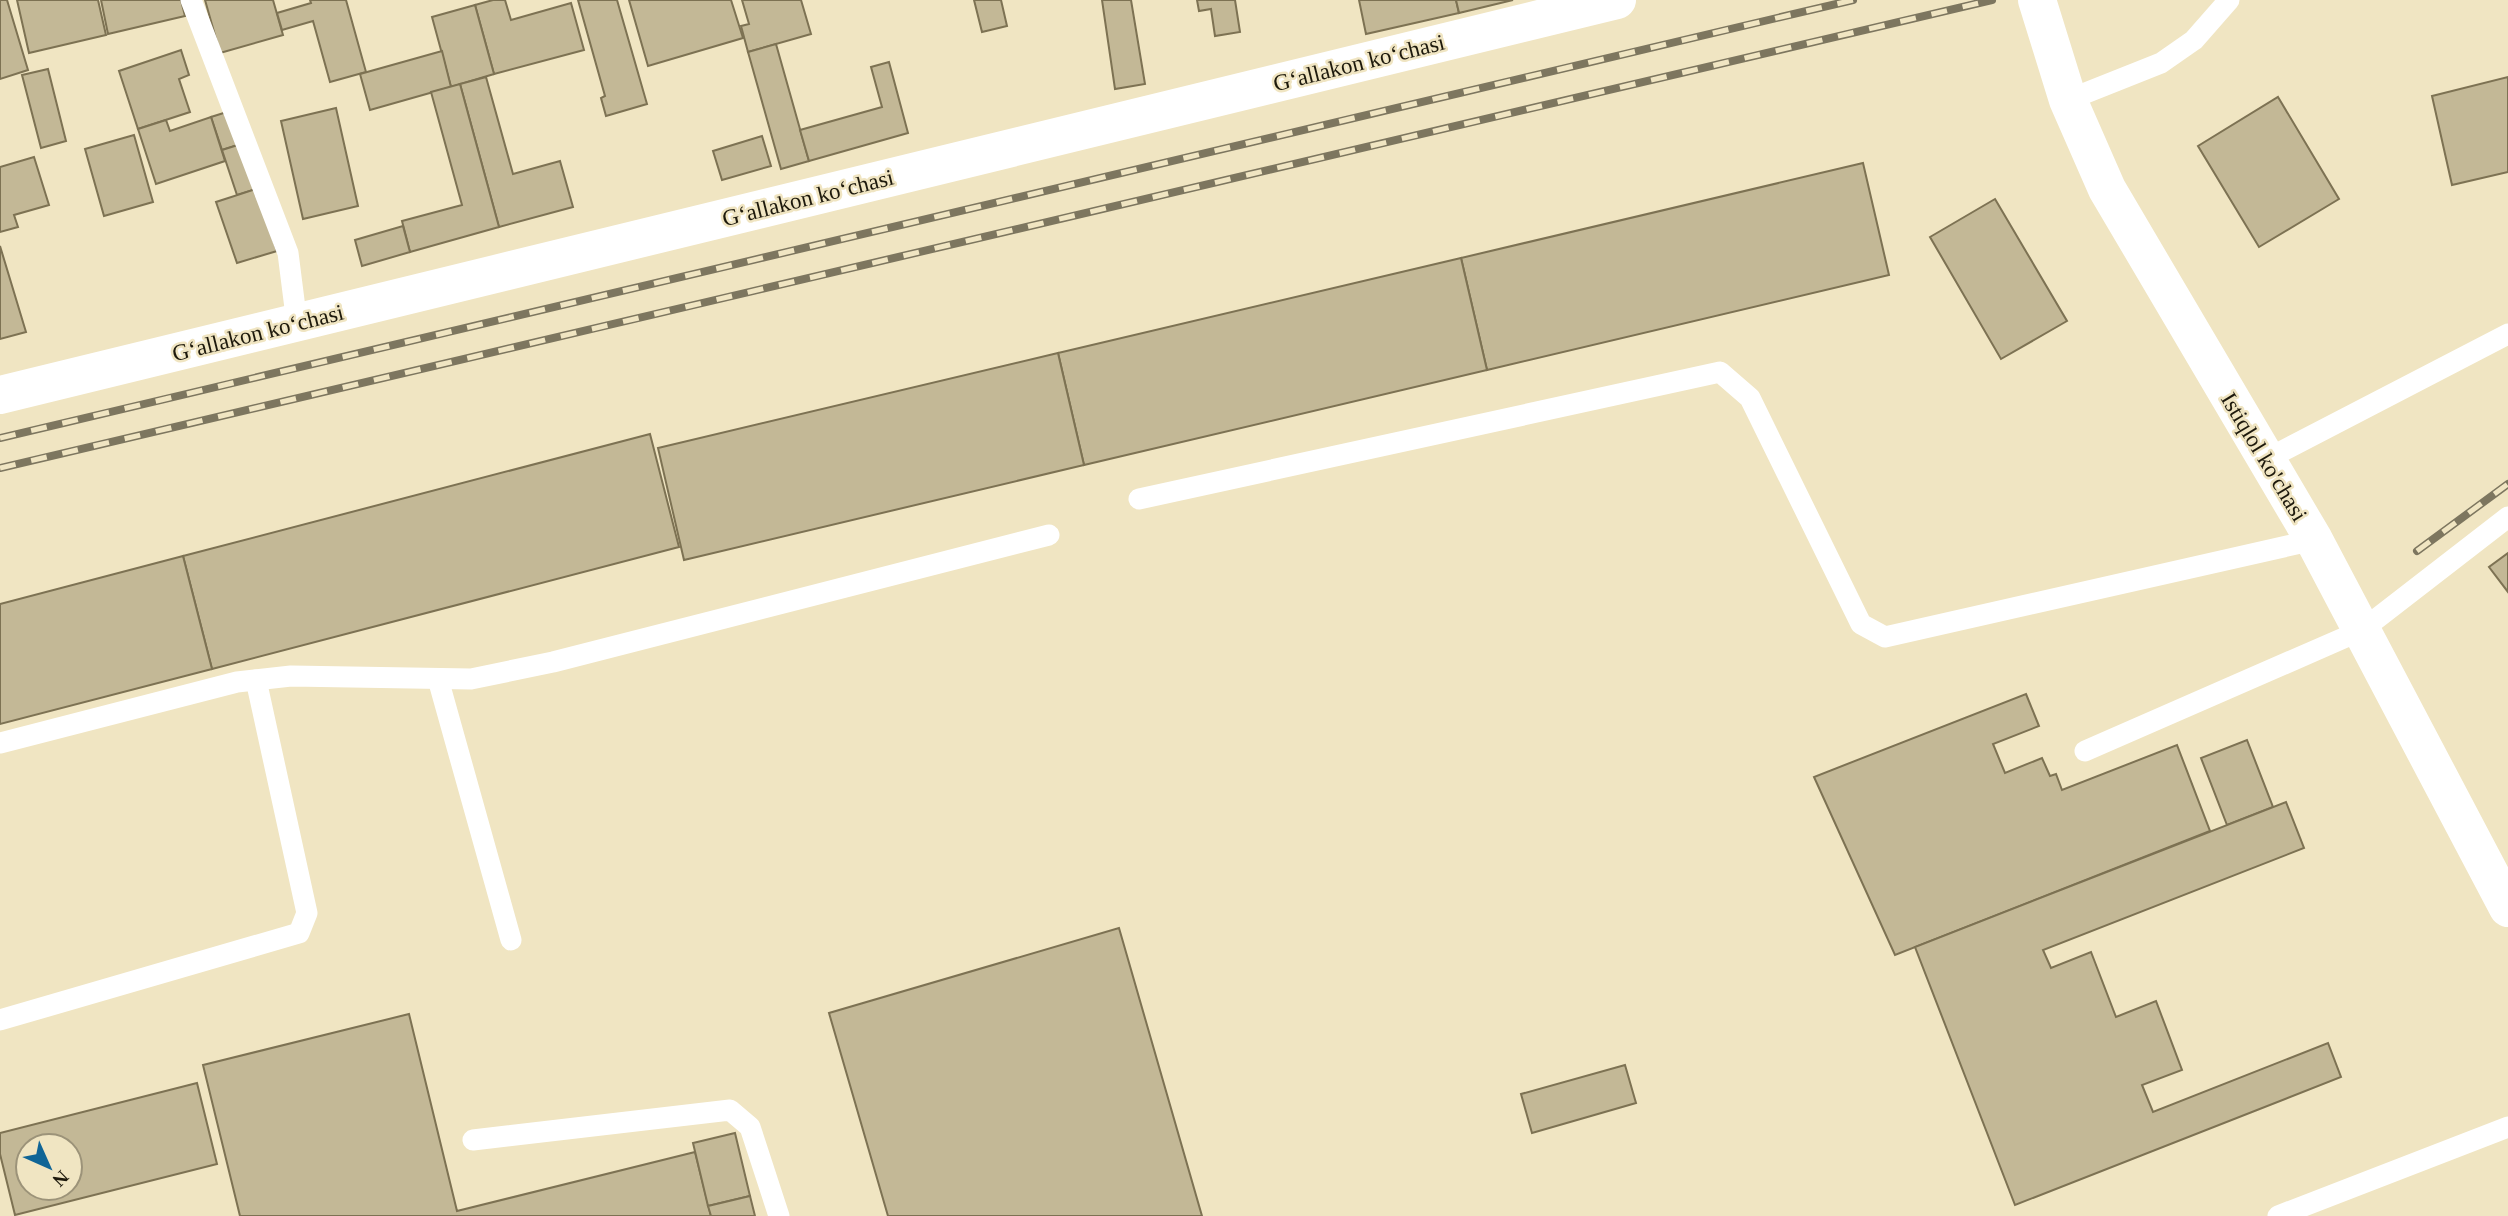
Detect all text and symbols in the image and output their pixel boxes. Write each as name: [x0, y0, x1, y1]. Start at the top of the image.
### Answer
street label: Gʻallakon koʻchasi: [1271, 30, 1447, 96]
street label: Gʻallakon koʻchasi: [720, 165, 896, 231]
street label: Gʻallakon koʻchasi: [170, 300, 346, 366]
street label: Istiqlol ko'chasi: [2216, 388, 2312, 526]
north arrow: [14, 1132, 84, 1202]
text: N: [48, 1166, 73, 1191]

